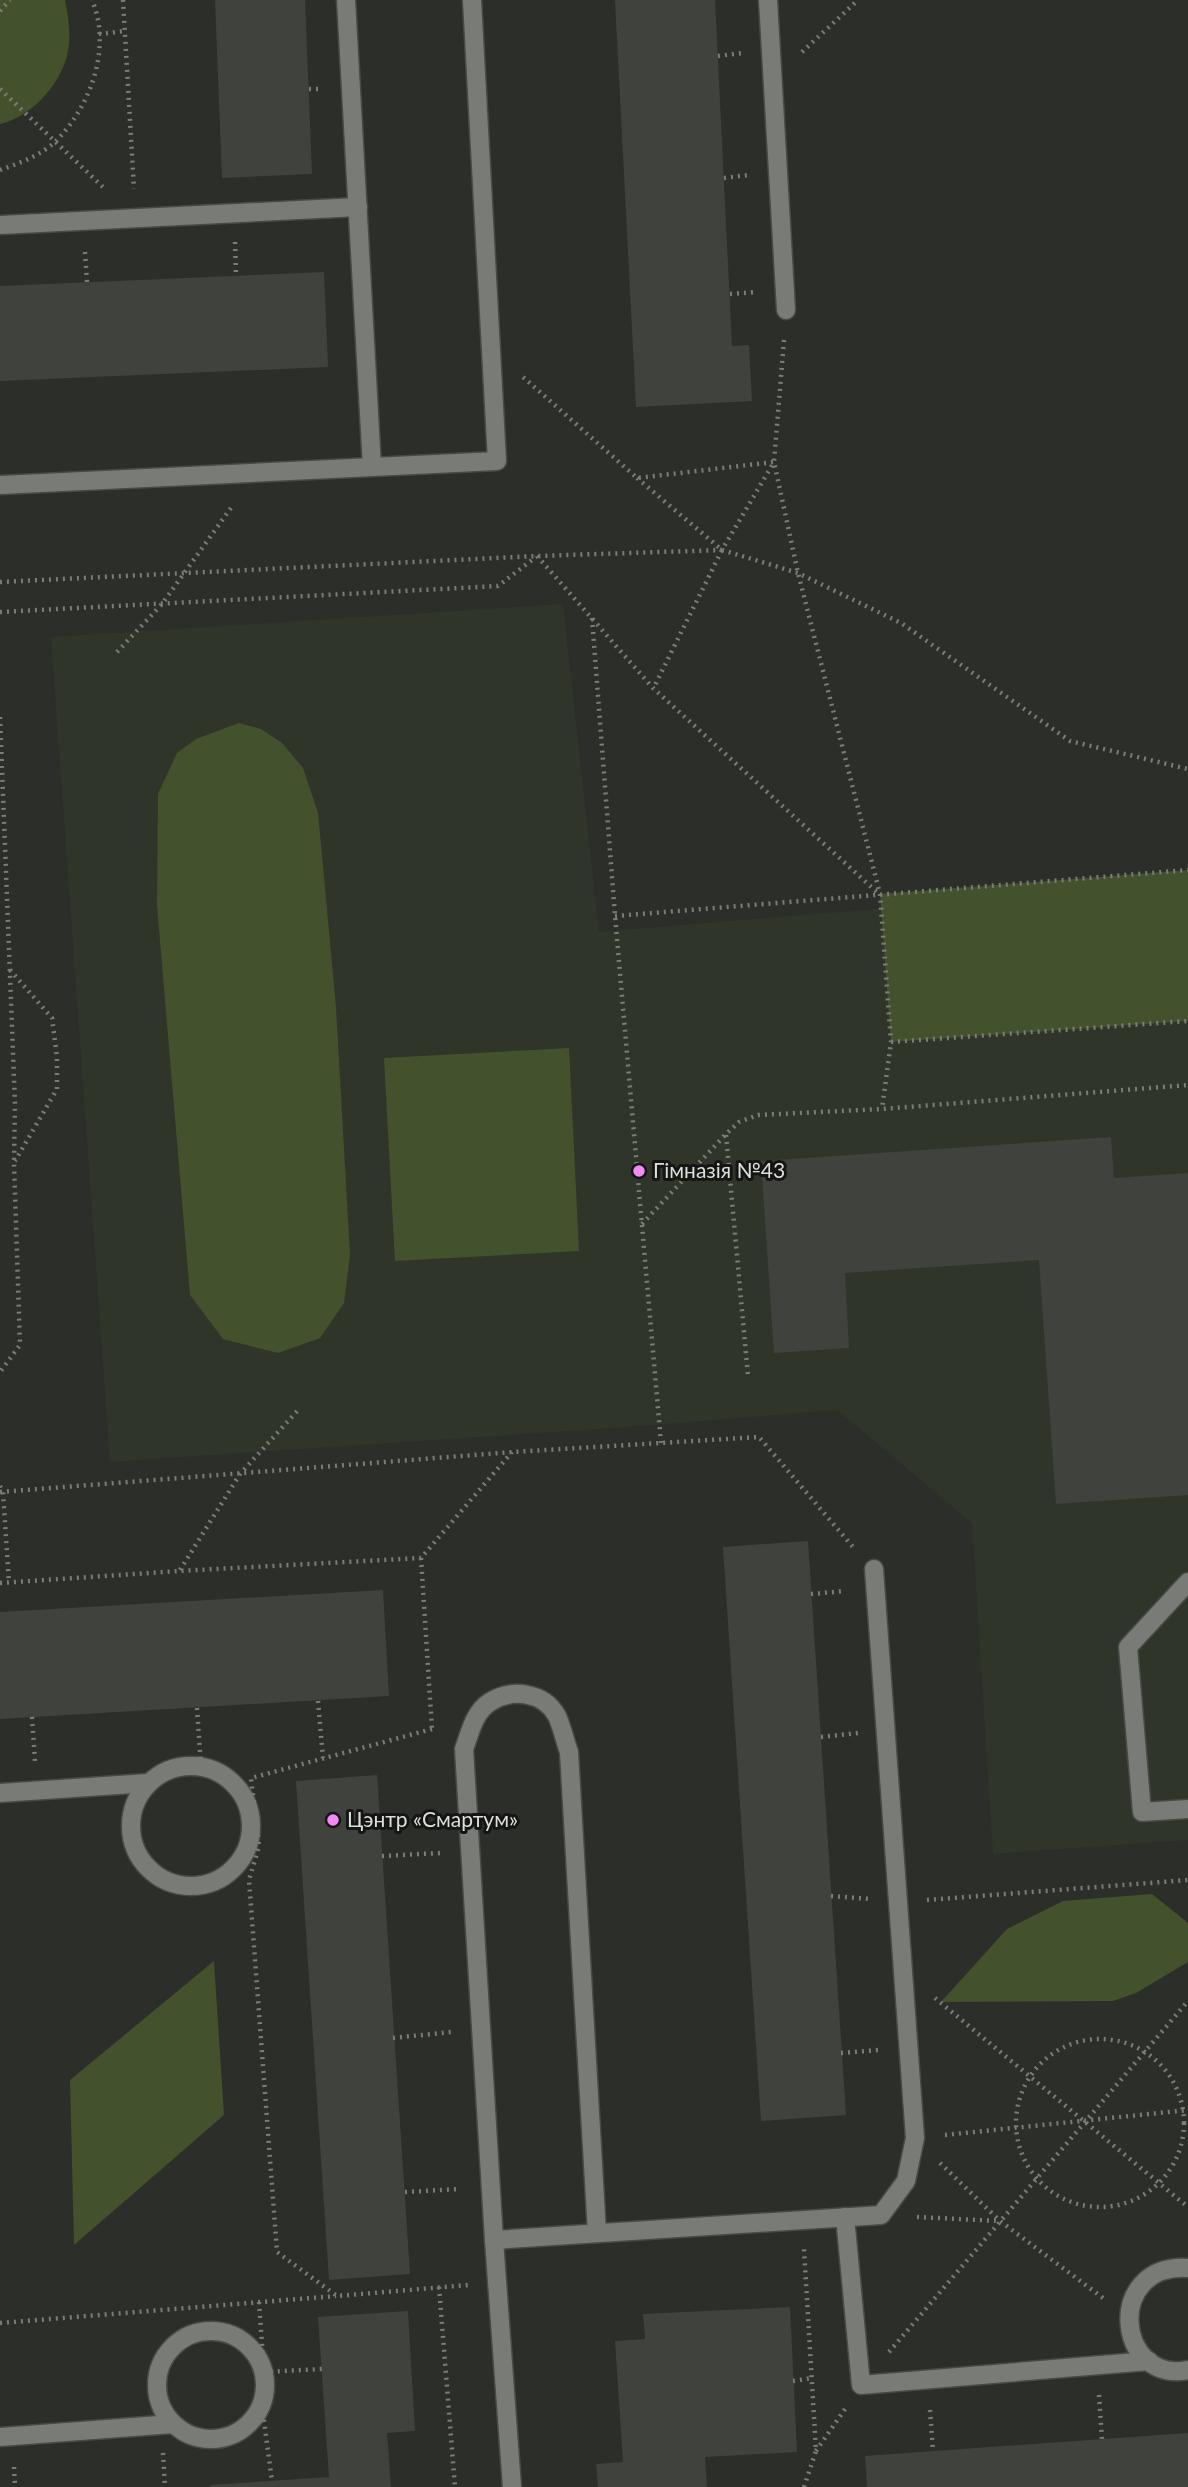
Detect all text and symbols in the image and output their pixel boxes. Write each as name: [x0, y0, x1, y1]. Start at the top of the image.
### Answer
place label: Гімназія №43: [653, 1157, 785, 1182]
marker: Гімназія №43: [631, 1163, 647, 1179]
place label: Цэнтр «Смартум»: [347, 1806, 518, 1831]
marker: Цэнтр «Смартум»: [325, 1812, 341, 1828]

